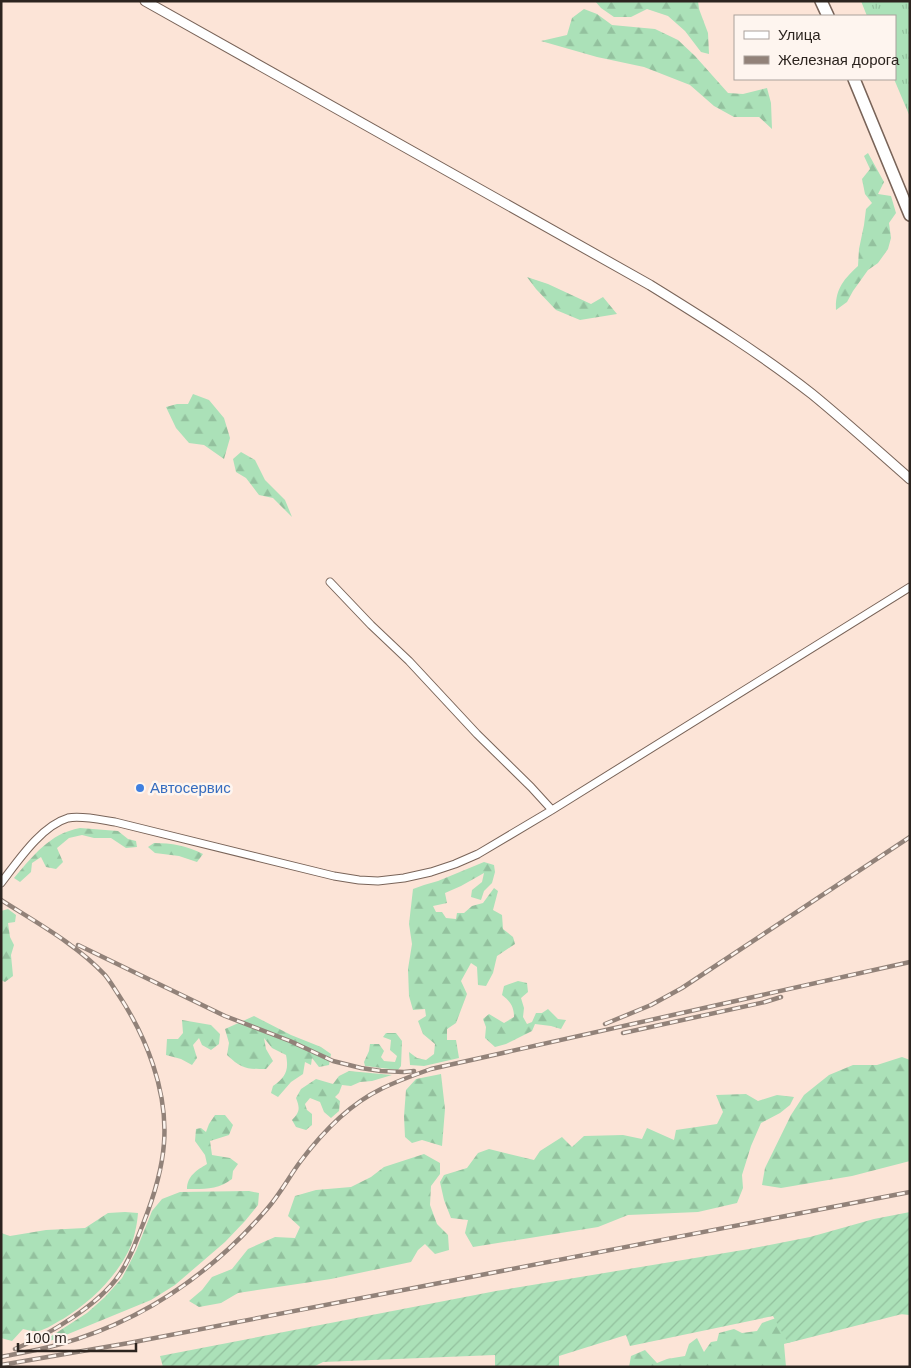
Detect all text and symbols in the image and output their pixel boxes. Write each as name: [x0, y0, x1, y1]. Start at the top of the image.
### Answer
legend: [734, 15, 896, 80]
text: Улица: [778, 26, 821, 43]
text: Железная дорога: [778, 51, 900, 68]
place label: Автосервис: [150, 779, 231, 796]
marker: Автосервис: [134, 782, 146, 794]
scale bar: [18, 1320, 135, 1352]
text: 100 m: [25, 1329, 67, 1346]

